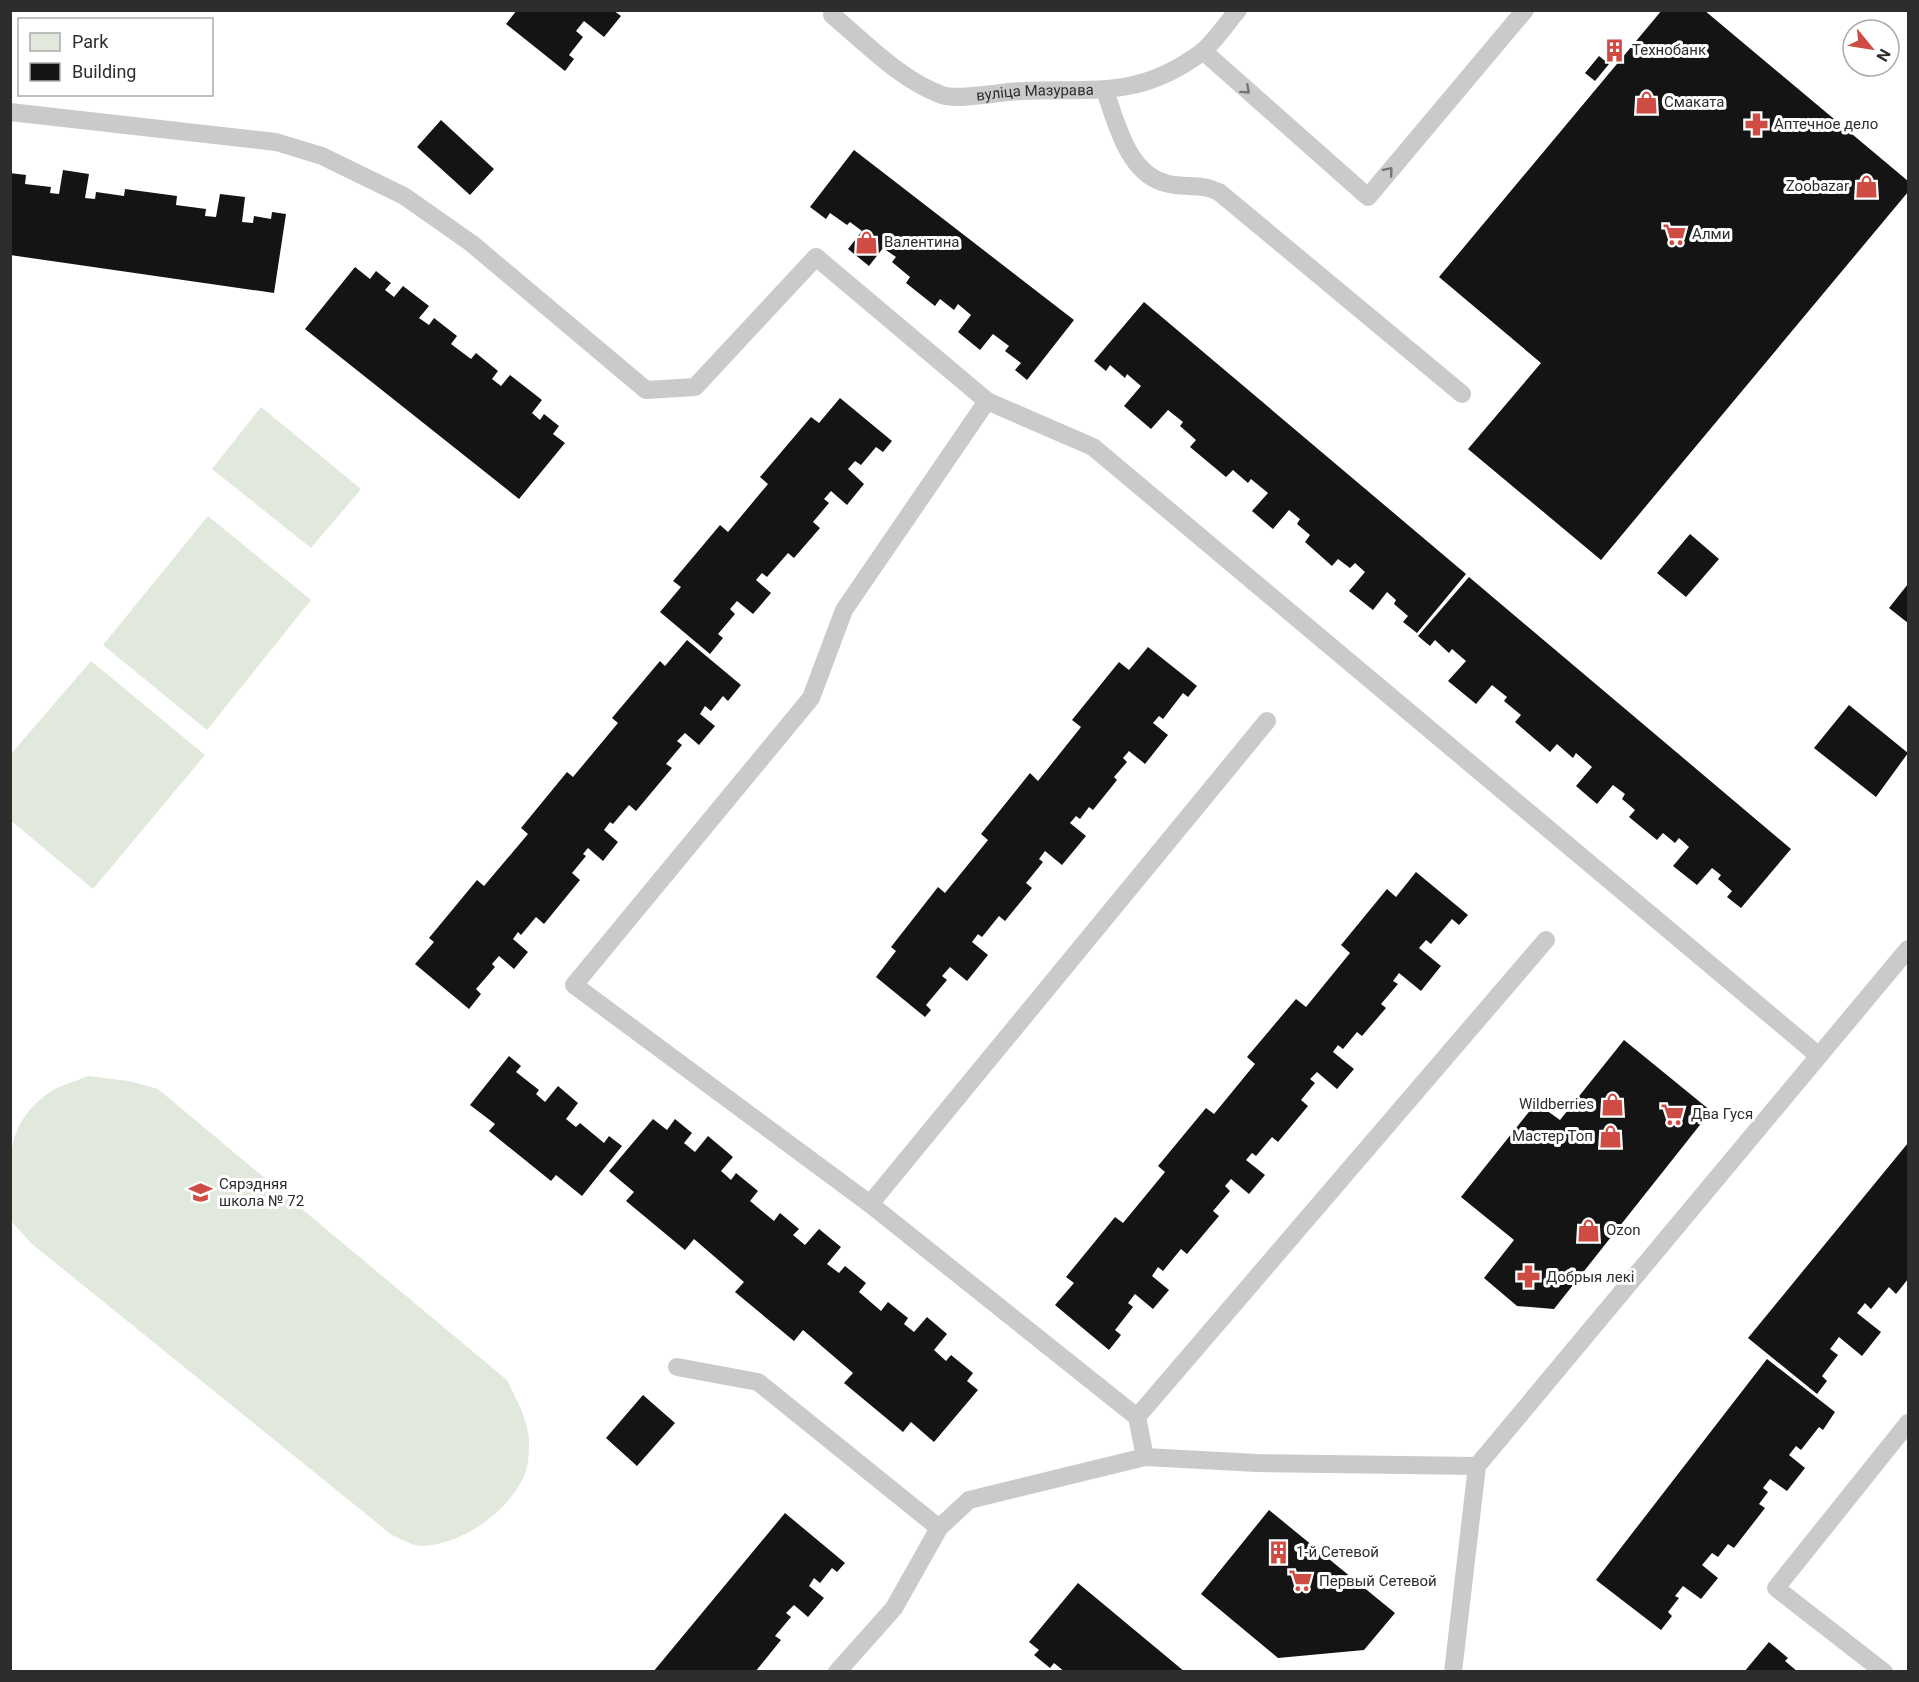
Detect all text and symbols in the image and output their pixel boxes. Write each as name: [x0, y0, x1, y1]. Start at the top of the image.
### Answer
legend: [18, 18, 213, 96]
north arrow: [1841, 18, 1901, 78]
text: Park: [72, 31, 109, 52]
building icon: Технобанк: [1601, 37, 1627, 63]
place label: Технобанк: [1632, 41, 1706, 59]
text: N: [1873, 46, 1895, 65]
text: Building: [72, 61, 136, 82]
street label: вуліца Мазурава: [975, 81, 1094, 105]
one-way arrow: [1240, 83, 1250, 94]
shop icon: Смаката: [1633, 89, 1659, 115]
place label: Смаката: [1664, 93, 1724, 111]
pharmacy icon: Аптечное дело: [1743, 111, 1769, 137]
place label: Аптечное дело: [1774, 115, 1878, 133]
one-way arrow: [1382, 167, 1393, 178]
shop icon: Zoobazar: [1854, 173, 1880, 199]
place label: Zoobazar: [1786, 177, 1849, 195]
supermarket icon: Алми: [1661, 221, 1687, 247]
place label: Алми: [1692, 225, 1730, 243]
shop icon: Валентина: [853, 229, 879, 255]
place label: Валентина: [884, 233, 959, 251]
shop icon: Wildberries: [1599, 1091, 1625, 1117]
place label: Wildberries: [1519, 1095, 1594, 1113]
supermarket icon: Два Гуся: [1660, 1101, 1686, 1127]
place label: Два Гуся: [1691, 1105, 1753, 1123]
shop icon: Мастер Топ: [1598, 1123, 1624, 1149]
place label: Мастер Топ: [1512, 1127, 1593, 1145]
place label: Сярэдняя школа № 72: [219, 1175, 304, 1210]
school or university icon: Сярэдняя школа № 72: [188, 1180, 214, 1206]
shop icon: Ozon: [1575, 1217, 1601, 1243]
place label: Ozon: [1606, 1221, 1640, 1239]
pharmacy icon: Добрыя лекі: [1515, 1264, 1541, 1290]
place label: Добрыя лекі: [1546, 1268, 1634, 1286]
building icon: 1-й Сетевой: [1265, 1539, 1291, 1565]
place label: 1-й Сетевой: [1296, 1543, 1379, 1561]
supermarket icon: Первый Сетевой: [1288, 1568, 1314, 1594]
place label: Первый Сетевой: [1319, 1572, 1437, 1590]

